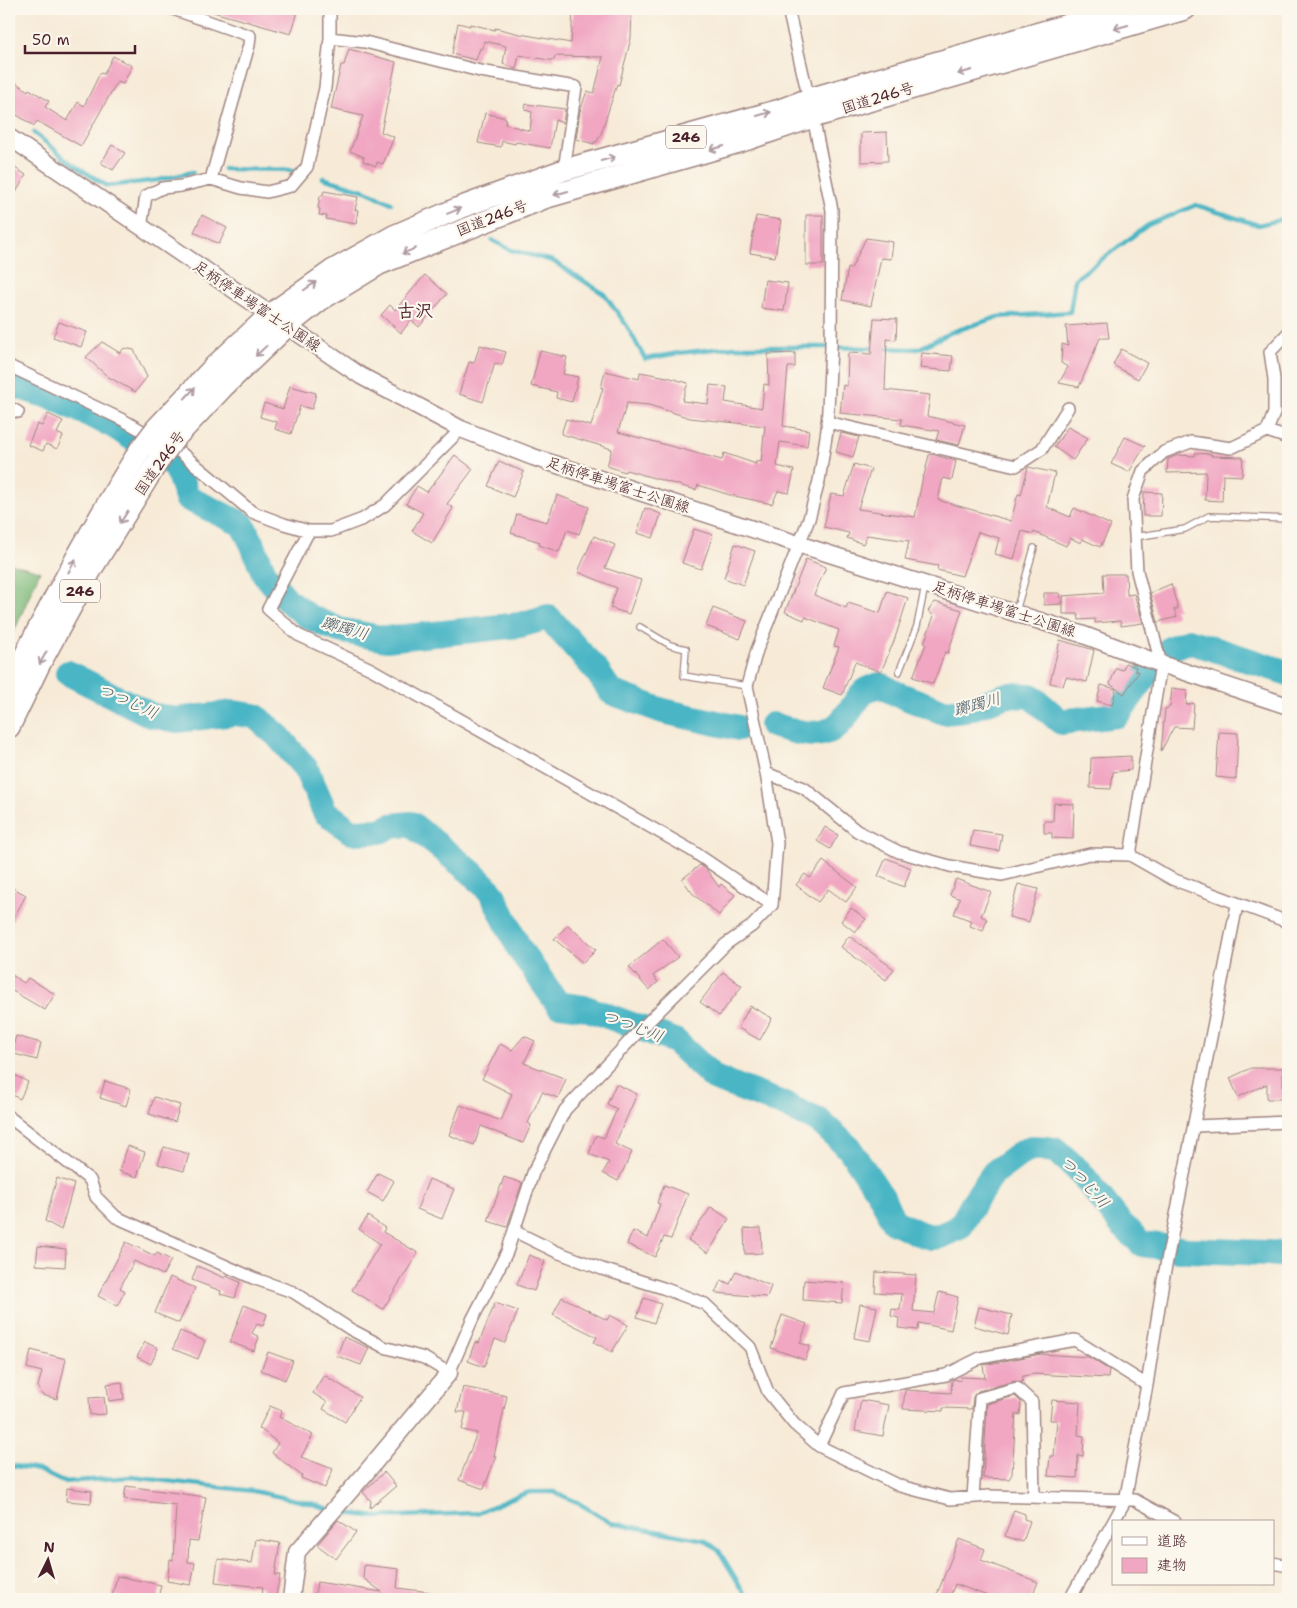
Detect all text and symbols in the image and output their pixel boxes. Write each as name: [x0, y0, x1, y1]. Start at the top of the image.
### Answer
scale bar: [25, 22, 135, 54]
one-way arrow: [1113, 23, 1129, 33]
text: 50 m: [32, 30, 70, 50]
one-way arrow: [957, 68, 973, 77]
street label: 国道246号: [839, 77, 917, 119]
one-way arrow: [756, 109, 772, 119]
road number: 246: [666, 125, 706, 148]
one-way arrow: [709, 144, 725, 154]
one-way arrow: [599, 154, 615, 163]
one-way arrow: [553, 189, 569, 199]
street label: 国道246号: [453, 195, 531, 241]
one-way arrow: [446, 205, 461, 215]
one-way arrow: [402, 247, 417, 257]
street label: 足柄停車場富士公園線: [189, 256, 325, 356]
one-way arrow: [303, 281, 317, 291]
district label: 古沢: [397, 299, 433, 323]
one-way arrow: [254, 345, 267, 357]
one-way arrow: [184, 387, 196, 399]
street label: 国道246号: [130, 426, 190, 500]
street label: 足柄停車場富士公園線: [544, 452, 692, 518]
one-way arrow: [118, 510, 128, 524]
one-way arrow: [67, 558, 77, 573]
street label: 足柄停車場富士公園線: [930, 576, 1078, 642]
road number: 246: [60, 580, 100, 602]
water label: 躑躅川: [319, 611, 371, 645]
one-way arrow: [38, 651, 48, 666]
water label: つつじ川: [94, 678, 162, 724]
water label: 躑躅川: [951, 688, 1003, 720]
water label: つつじ川: [599, 1005, 667, 1047]
water label: つつじ川: [1056, 1151, 1114, 1213]
legend: [1112, 1520, 1274, 1586]
text: 道路: [1157, 1531, 1187, 1551]
north arrow: [22, 1536, 72, 1586]
text: N: [43, 1538, 55, 1556]
text: 建物: [1157, 1555, 1187, 1575]

